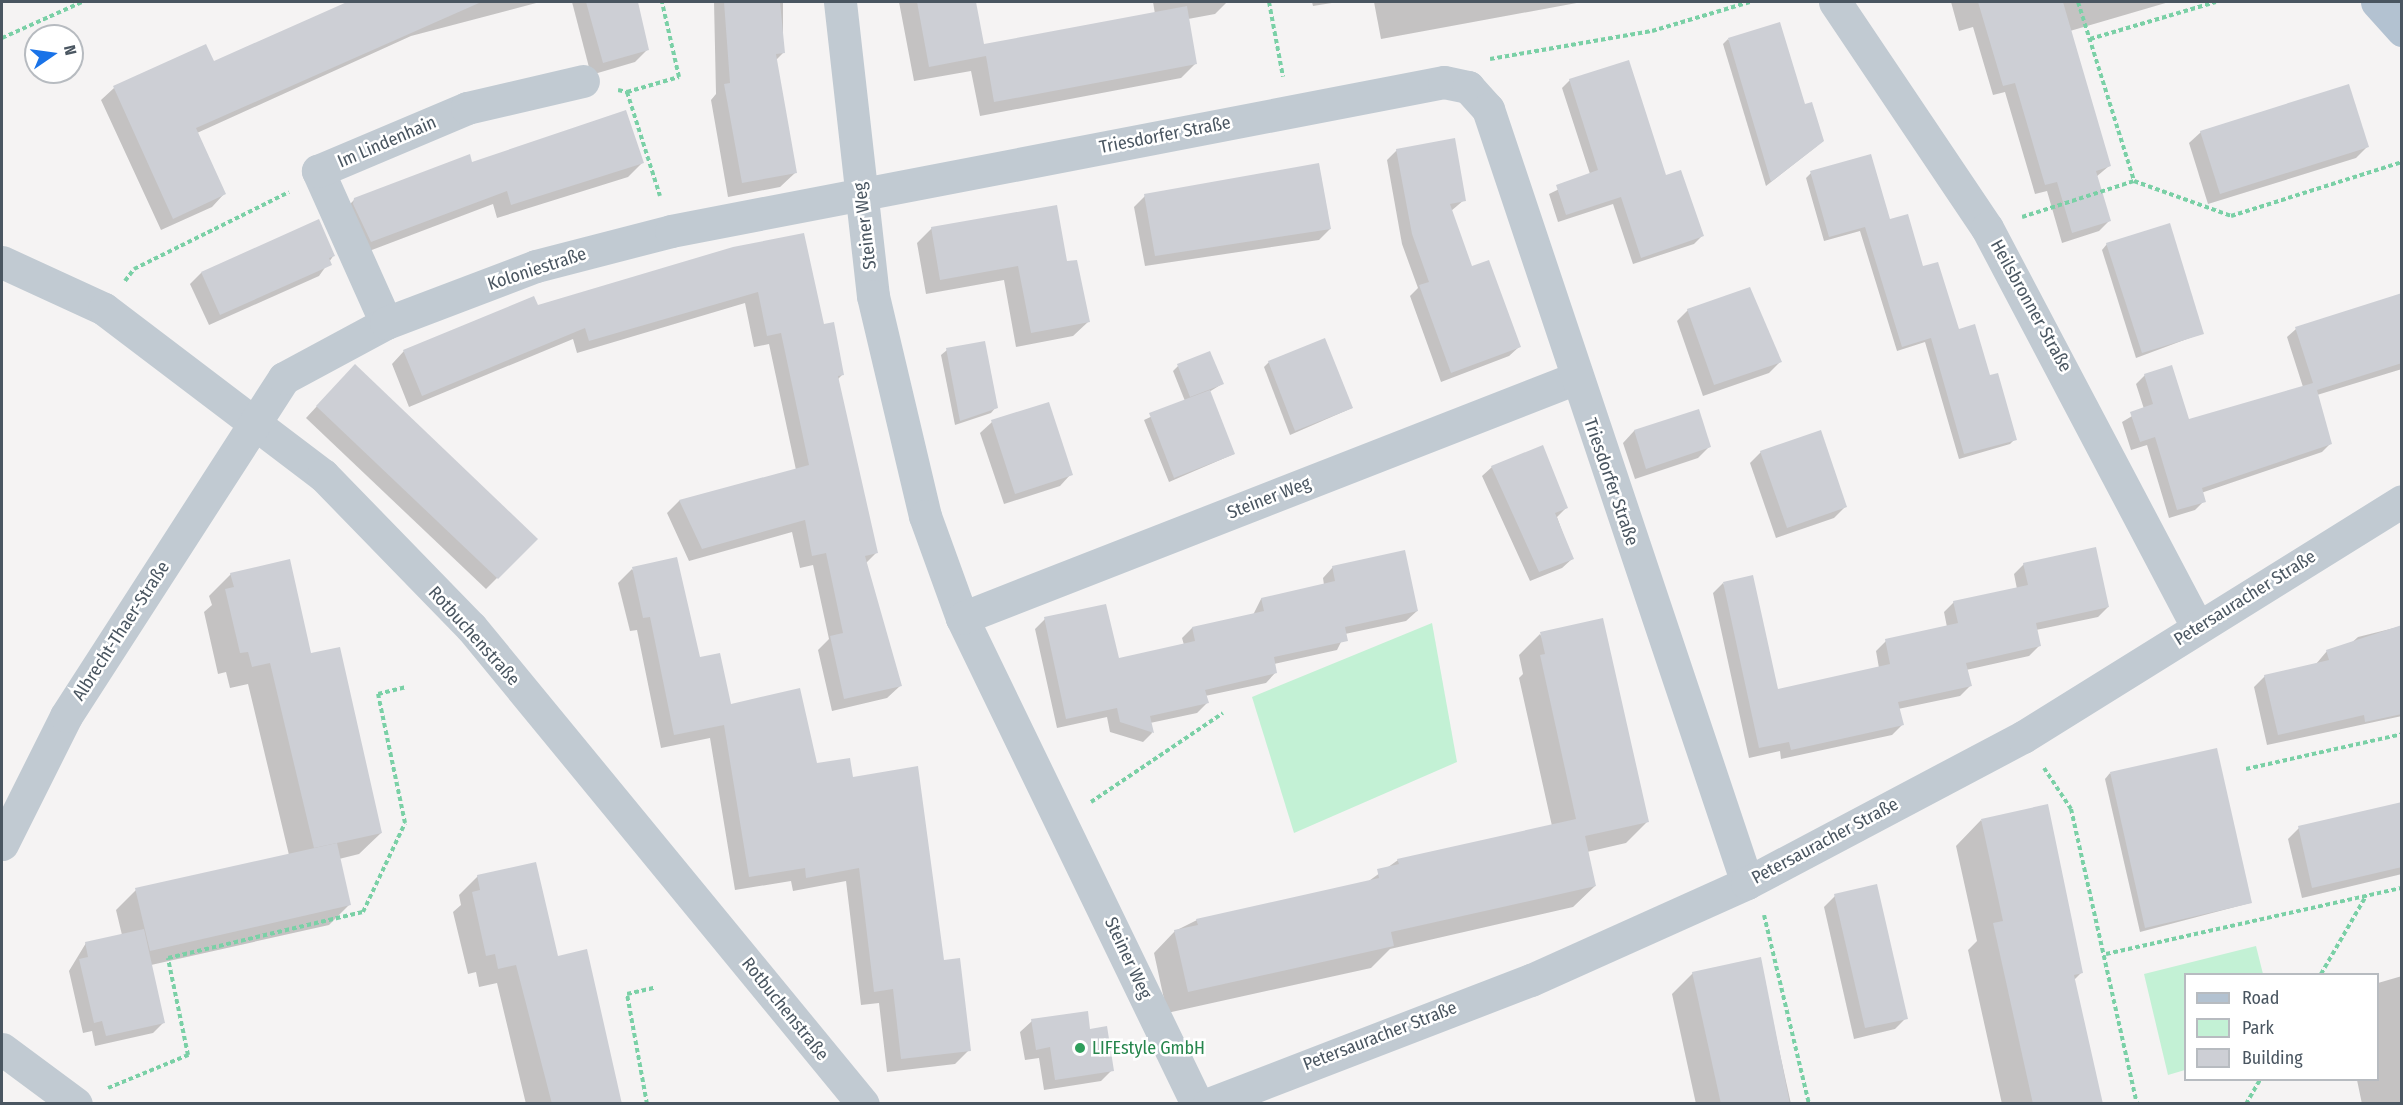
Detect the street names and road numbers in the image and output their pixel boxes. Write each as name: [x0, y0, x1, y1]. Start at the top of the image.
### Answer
street label: Im Lindenhain: [334, 112, 440, 172]
street label: Triesdorfer Straße: [1098, 112, 1232, 158]
street label: Steiner Weg: [849, 181, 881, 271]
street label: Heilsbronner Straße: [1986, 236, 2076, 376]
street label: Koloniestraße: [485, 243, 589, 295]
street label: Triesdorfer Straße: [1579, 416, 1643, 548]
street label: Steiner Weg: [1224, 472, 1314, 524]
street label: Petersauracher Straße: [2170, 546, 2320, 650]
street label: Albrecht-Thaer-Straße: [68, 557, 174, 705]
street label: Rotbuchenstraße: [424, 582, 524, 690]
street label: Petersauracher Straße: [1748, 793, 1902, 889]
street label: Steiner Weg: [1100, 914, 1156, 1002]
street label: Rotbuchenstraße: [737, 953, 833, 1065]
street label: Petersauracher Straße: [1300, 997, 1460, 1075]

